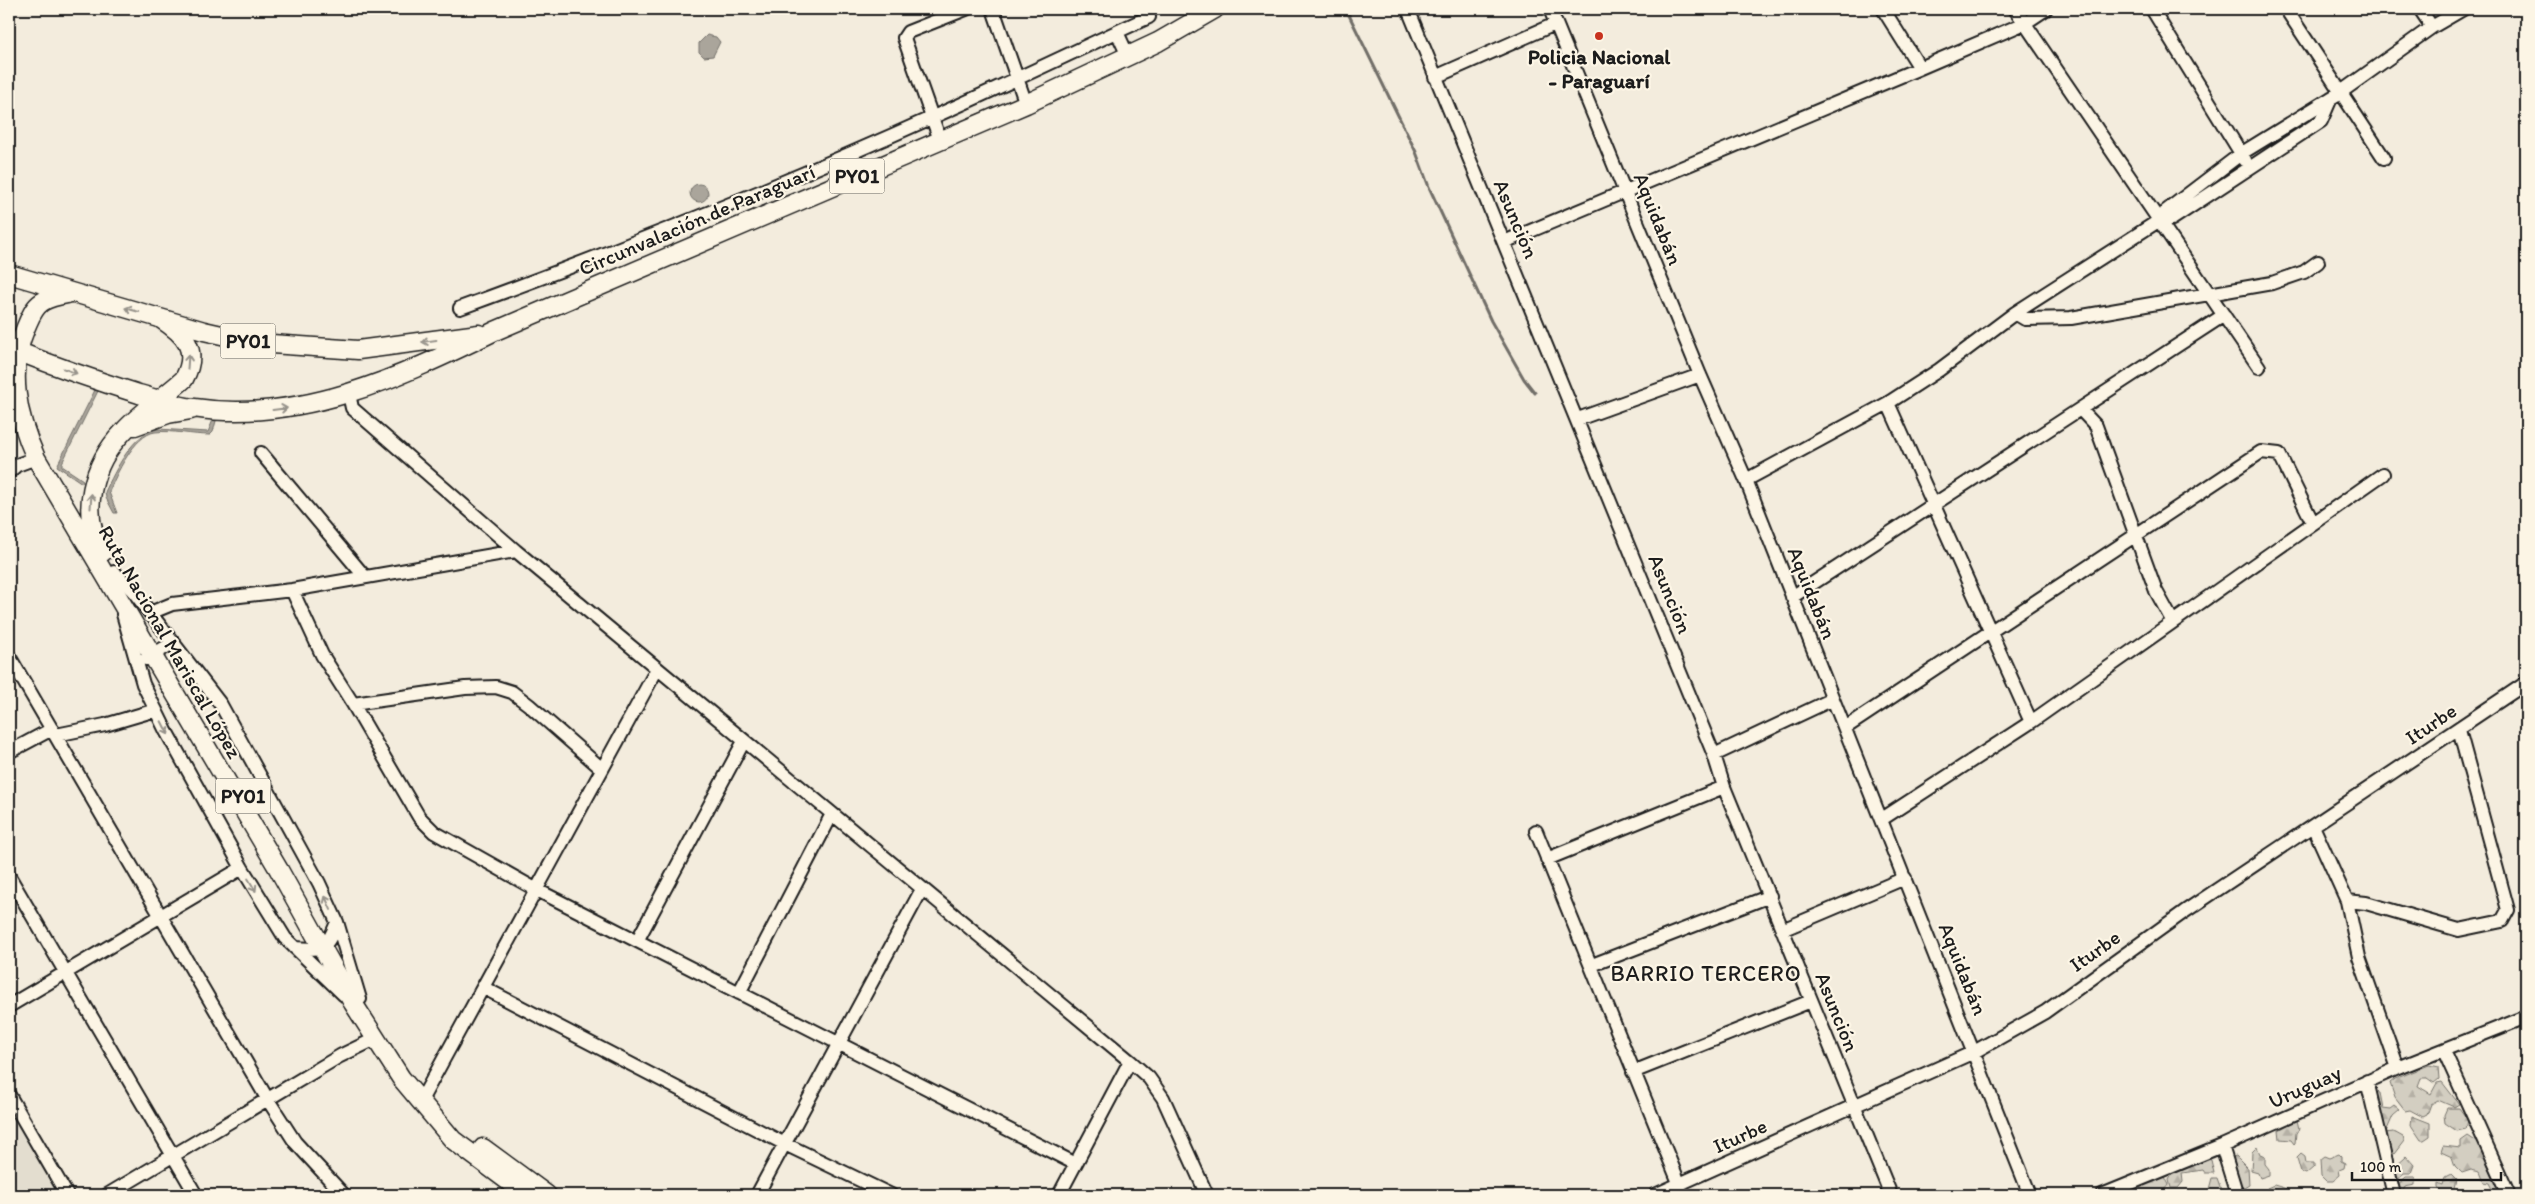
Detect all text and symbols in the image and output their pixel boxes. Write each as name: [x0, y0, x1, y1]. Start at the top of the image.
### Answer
marker: Policia Nacional - Paraguarí: [1593, 30, 1605, 42]
place label: Policia Nacional - Paraguarí: [1528, 44, 1671, 94]
street label: Circunvalación de Paraguarí: [575, 158, 819, 281]
road number: PY01: [830, 158, 884, 194]
street label: Aquidabán: [1629, 169, 1688, 269]
street label: Asunción: [1489, 176, 1544, 262]
one-way arrow: [124, 305, 140, 315]
road number: PY01: [220, 324, 276, 358]
one-way arrow: [421, 336, 437, 346]
one-way arrow: [184, 355, 193, 371]
one-way arrow: [61, 367, 77, 376]
one-way arrow: [271, 404, 287, 414]
one-way arrow: [86, 493, 95, 509]
street label: Ruta Nacional Mariscal López: [93, 521, 248, 763]
street label: Aquidabán: [1783, 543, 1842, 643]
street label: Asunción: [1643, 550, 1698, 637]
street label: Iturbe: [2400, 697, 2461, 750]
one-way arrow: [160, 720, 170, 735]
road number: PY01: [216, 778, 270, 814]
one-way arrow: [247, 878, 257, 892]
one-way arrow: [323, 896, 333, 911]
street label: Aquidabán: [1934, 919, 1993, 1019]
street label: Iturbe: [2065, 924, 2125, 977]
district label: BARRIO TERCERO: [1610, 960, 1802, 987]
street label: Asunción: [1810, 968, 1865, 1055]
street label: Uruguay: [2265, 1059, 2345, 1114]
street label: Iturbe: [1709, 1113, 1771, 1158]
scale bar: [2352, 1149, 2501, 1181]
text: 100 m: [2360, 1158, 2402, 1176]

